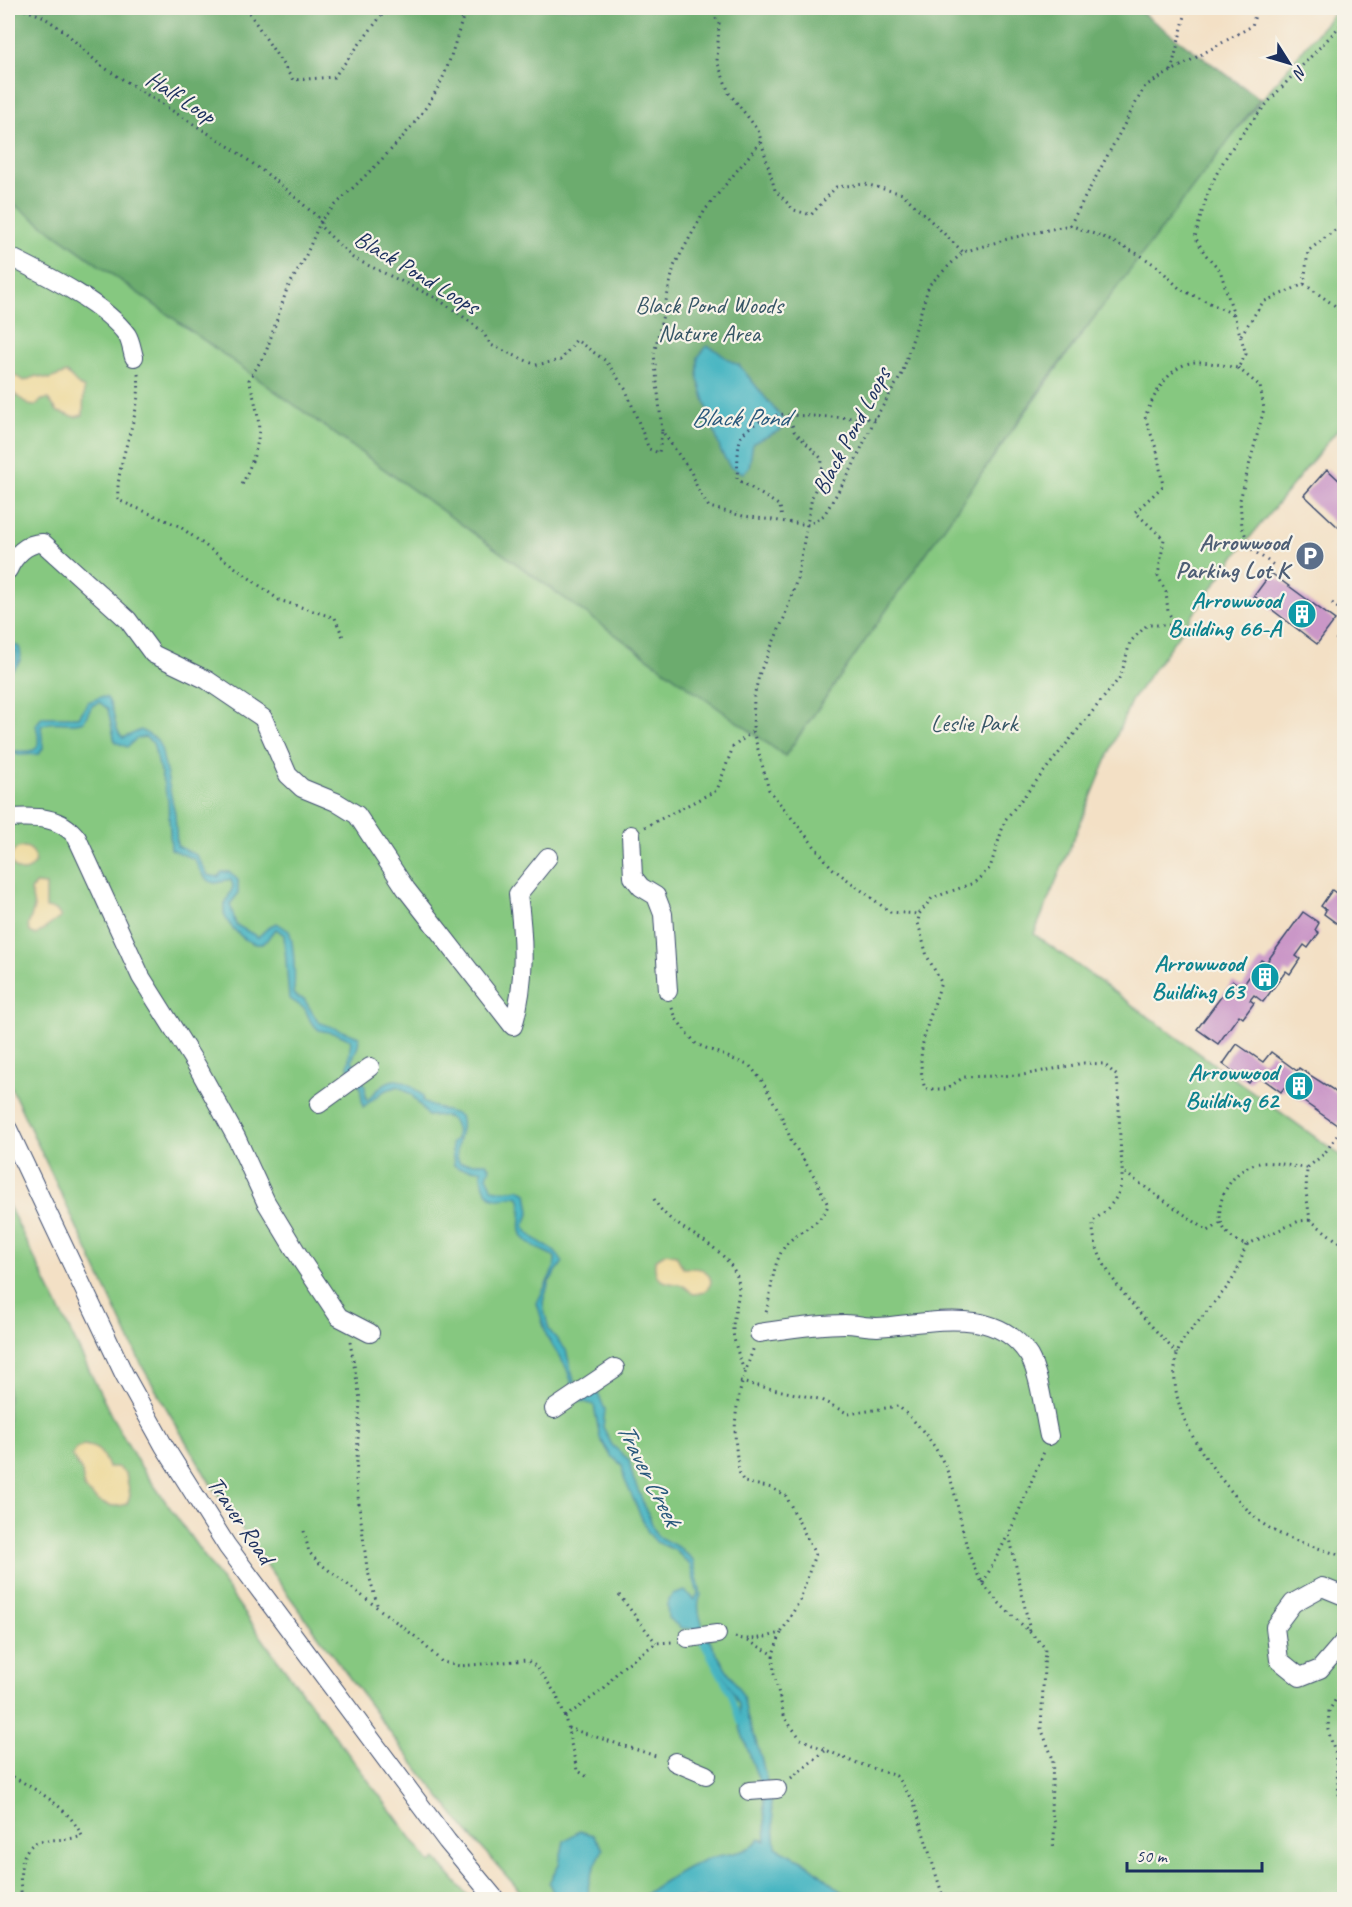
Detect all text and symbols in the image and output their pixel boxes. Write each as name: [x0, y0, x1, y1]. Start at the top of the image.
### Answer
north arrow: [1259, 33, 1319, 93]
text: N: [1287, 61, 1311, 84]
street label: Half Loop: [141, 63, 223, 132]
street label: Black Pond Loops: [349, 223, 487, 322]
park label: Black Pond Woods Nature Area: [635, 290, 786, 348]
street label: Black Pond Loops: [805, 360, 898, 500]
water label: Black Pond: [691, 401, 796, 434]
place label: Arrowwood Parking Lot K: [1175, 527, 1293, 585]
parking icon: Arrowwood Parking Lot K: [1294, 540, 1326, 572]
place label: Arrowwood Building 66-A: [1168, 585, 1285, 643]
building icon: Arrowwood Building 66-A: [1286, 598, 1318, 630]
park label: Leslie Park: [931, 708, 1019, 738]
place label: Arrowwood Building 63: [1152, 948, 1248, 1006]
building icon: Arrowwood Building 63: [1249, 961, 1281, 993]
place label: Arrowwood Building 62: [1186, 1057, 1282, 1115]
building icon: Arrowwood Building 62: [1283, 1070, 1315, 1102]
water label: Traver Creek: [609, 1417, 691, 1535]
street label: Traver Road: [201, 1470, 283, 1573]
scale bar: [1127, 1835, 1262, 1873]
text: 50 m: [1136, 1845, 1169, 1867]

